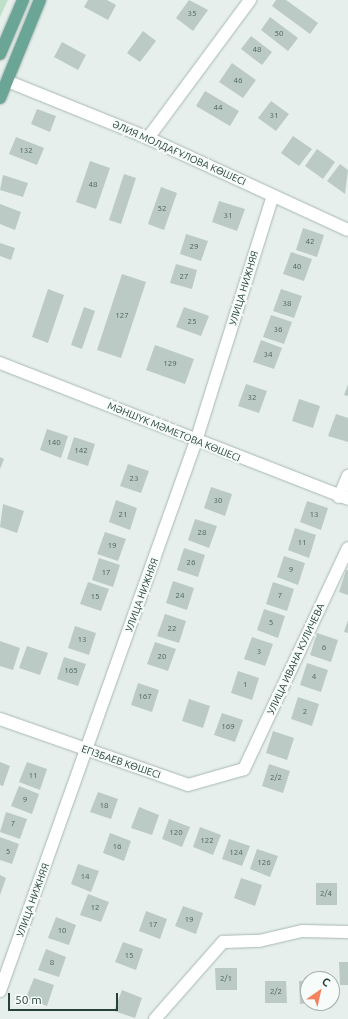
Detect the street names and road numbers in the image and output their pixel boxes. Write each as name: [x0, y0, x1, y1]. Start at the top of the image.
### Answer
street label: ӘЛИЯ МОЛДАҒҰЛОВА КӨШЕСІ: [110, 118, 248, 188]
street label: УЛИЦА НИЖНЯЯ: [227, 249, 261, 327]
street label: МӘНШҮК МӘМЕТОВА КӨШЕСІ: [106, 400, 242, 464]
street label: УЛИЦА НИЖНЯЯ: [123, 557, 161, 633]
street label: УЛИЦА ИВАНА КУЛИЧЕВА: [265, 602, 327, 716]
street label: ЕГІЗБАЕВ КӨШЕСІ: [80, 743, 162, 781]
street label: УЛИЦА НИЖНЯЯ: [14, 862, 52, 938]

